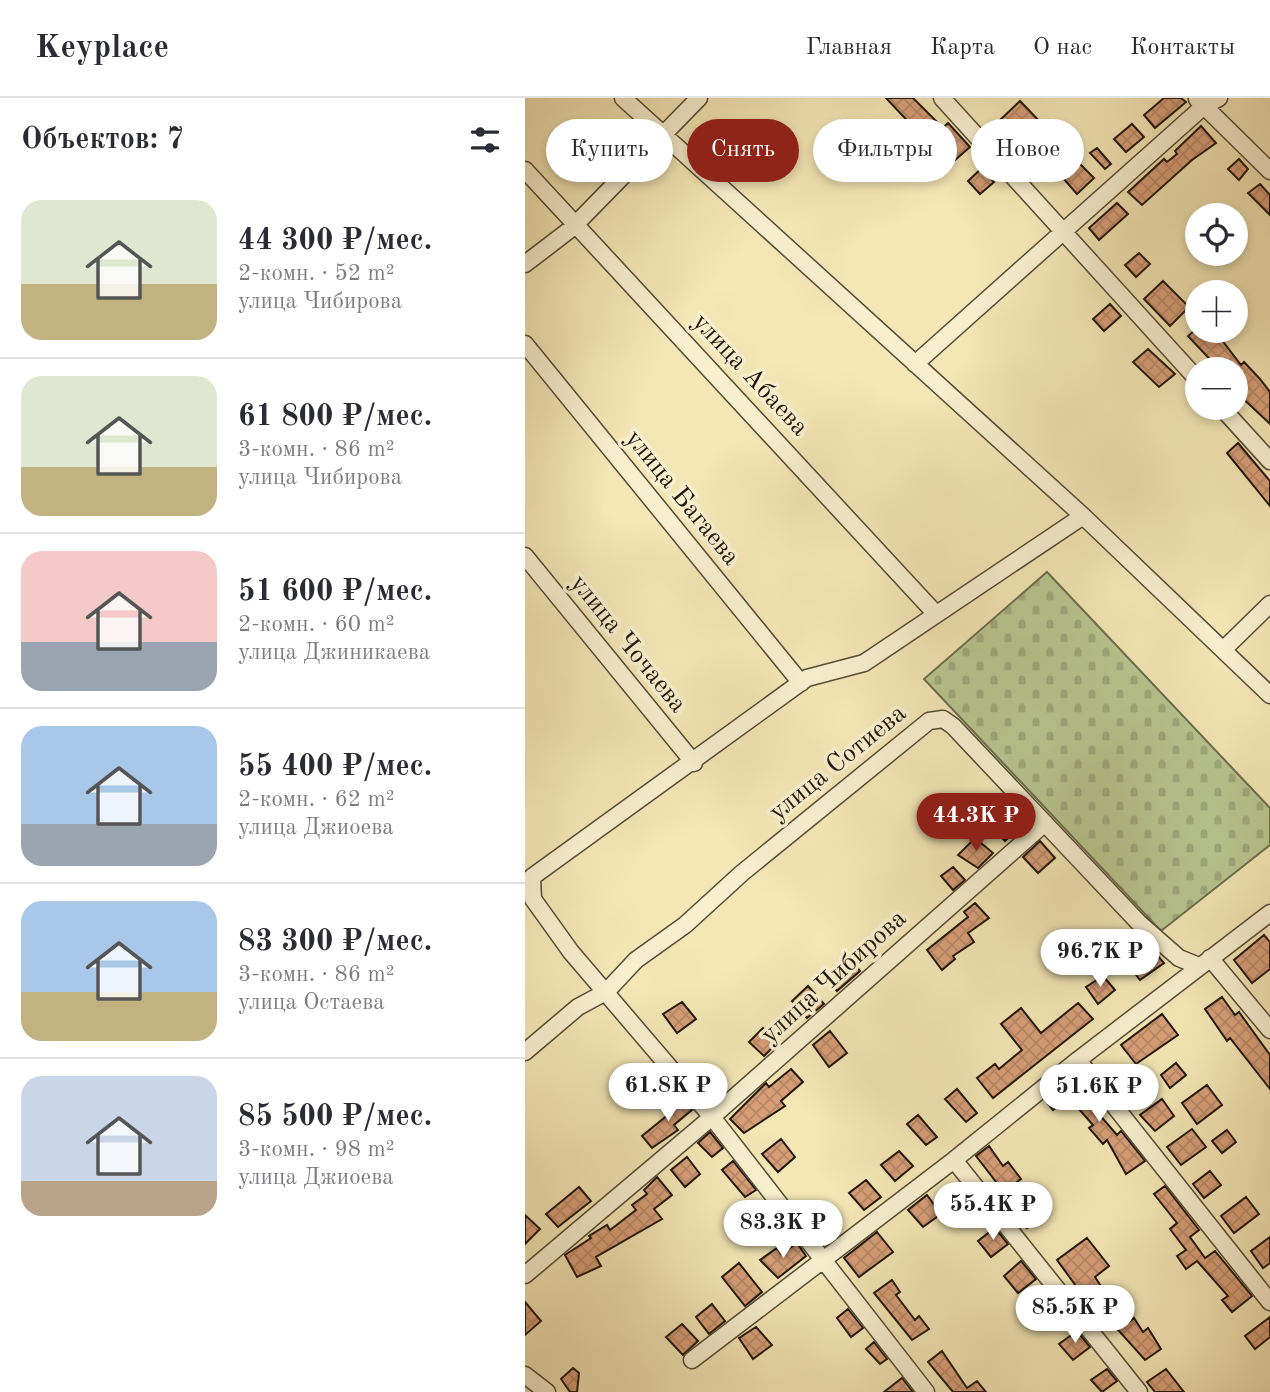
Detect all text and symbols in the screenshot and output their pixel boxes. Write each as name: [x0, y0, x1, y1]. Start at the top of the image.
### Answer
text: Keyplace: [35, 32, 169, 65]
text: Главная: [806, 36, 892, 60]
text: Карта: [930, 36, 995, 60]
text: О нас: [1033, 36, 1092, 60]
text: Контакты: [1130, 36, 1235, 60]
chip: Купить: [546, 119, 673, 182]
chip: Снять: [687, 119, 799, 182]
chip: Фильтры: [813, 119, 957, 182]
chip: Новое: [971, 119, 1084, 182]
icon: filters: [466, 121, 504, 159]
text: Объектов: 7: [21, 125, 184, 155]
map controls: [1185, 203, 1248, 420]
button: locate: [1185, 203, 1248, 266]
text: 44 300 ₽/мес.: [238, 226, 432, 256]
icon: home: [77, 228, 161, 312]
text: 2-комн. · 52 m²: [238, 262, 395, 285]
button: +: [1185, 280, 1248, 343]
text: улица Чибирова: [238, 290, 402, 313]
street label: улица Абаева: [687, 309, 813, 441]
button: −: [1185, 357, 1248, 420]
text: 61 800 ₽/мес.: [238, 402, 432, 432]
icon: home: [77, 404, 161, 488]
street label: улица Багаева: [620, 425, 744, 571]
text: 3-комн. · 86 m²: [238, 438, 395, 461]
text: улица Чибирова: [238, 466, 402, 489]
street label: улица Чочаева: [565, 570, 691, 718]
text: 51 600 ₽/мес.: [238, 577, 432, 607]
icon: home: [77, 579, 161, 663]
text: 2-комн. · 60 m²: [238, 613, 395, 636]
text: улица Джиникаева: [238, 641, 430, 664]
street label: улица Сотиева: [765, 700, 911, 826]
text: 55 400 ₽/мес.: [238, 752, 432, 782]
icon: home: [77, 754, 161, 838]
text: 2-комн. · 62 m²: [238, 788, 395, 811]
pin: 44.3K ₽: [911, 794, 1041, 853]
text: 44.3K ₽: [933, 804, 1019, 827]
text: улица Джиоева: [238, 816, 394, 839]
street label: улица Чибирова: [756, 905, 912, 1049]
text: 83 300 ₽/мес.: [238, 927, 432, 957]
icon: home: [77, 929, 161, 1013]
pin: 96.7K ₽: [1035, 930, 1165, 989]
text: 96.7K ₽: [1057, 940, 1143, 963]
text: 3-комн. · 86 m²: [238, 963, 395, 986]
text: улица Остаева: [238, 991, 385, 1014]
pin: 61.8K ₽: [603, 1063, 733, 1123]
pin: 51.6K ₽: [1034, 1065, 1164, 1124]
text: 61.8K ₽: [625, 1074, 711, 1097]
text: 51.6K ₽: [1056, 1075, 1142, 1098]
text: 85 500 ₽/мес.: [238, 1102, 432, 1132]
icon: home: [77, 1104, 161, 1188]
text: 3-комн. · 98 m²: [238, 1138, 395, 1161]
text: улица Джиоева: [238, 1166, 394, 1189]
pin: 55.4K ₽: [928, 1182, 1058, 1242]
text: 55.4K ₽: [950, 1193, 1036, 1216]
pin: 83.3K ₽: [718, 1200, 848, 1260]
text: 83.3K ₽: [740, 1211, 826, 1234]
pin: 85.5K ₽: [1010, 1286, 1140, 1345]
text: 85.5K ₽: [1032, 1296, 1118, 1319]

